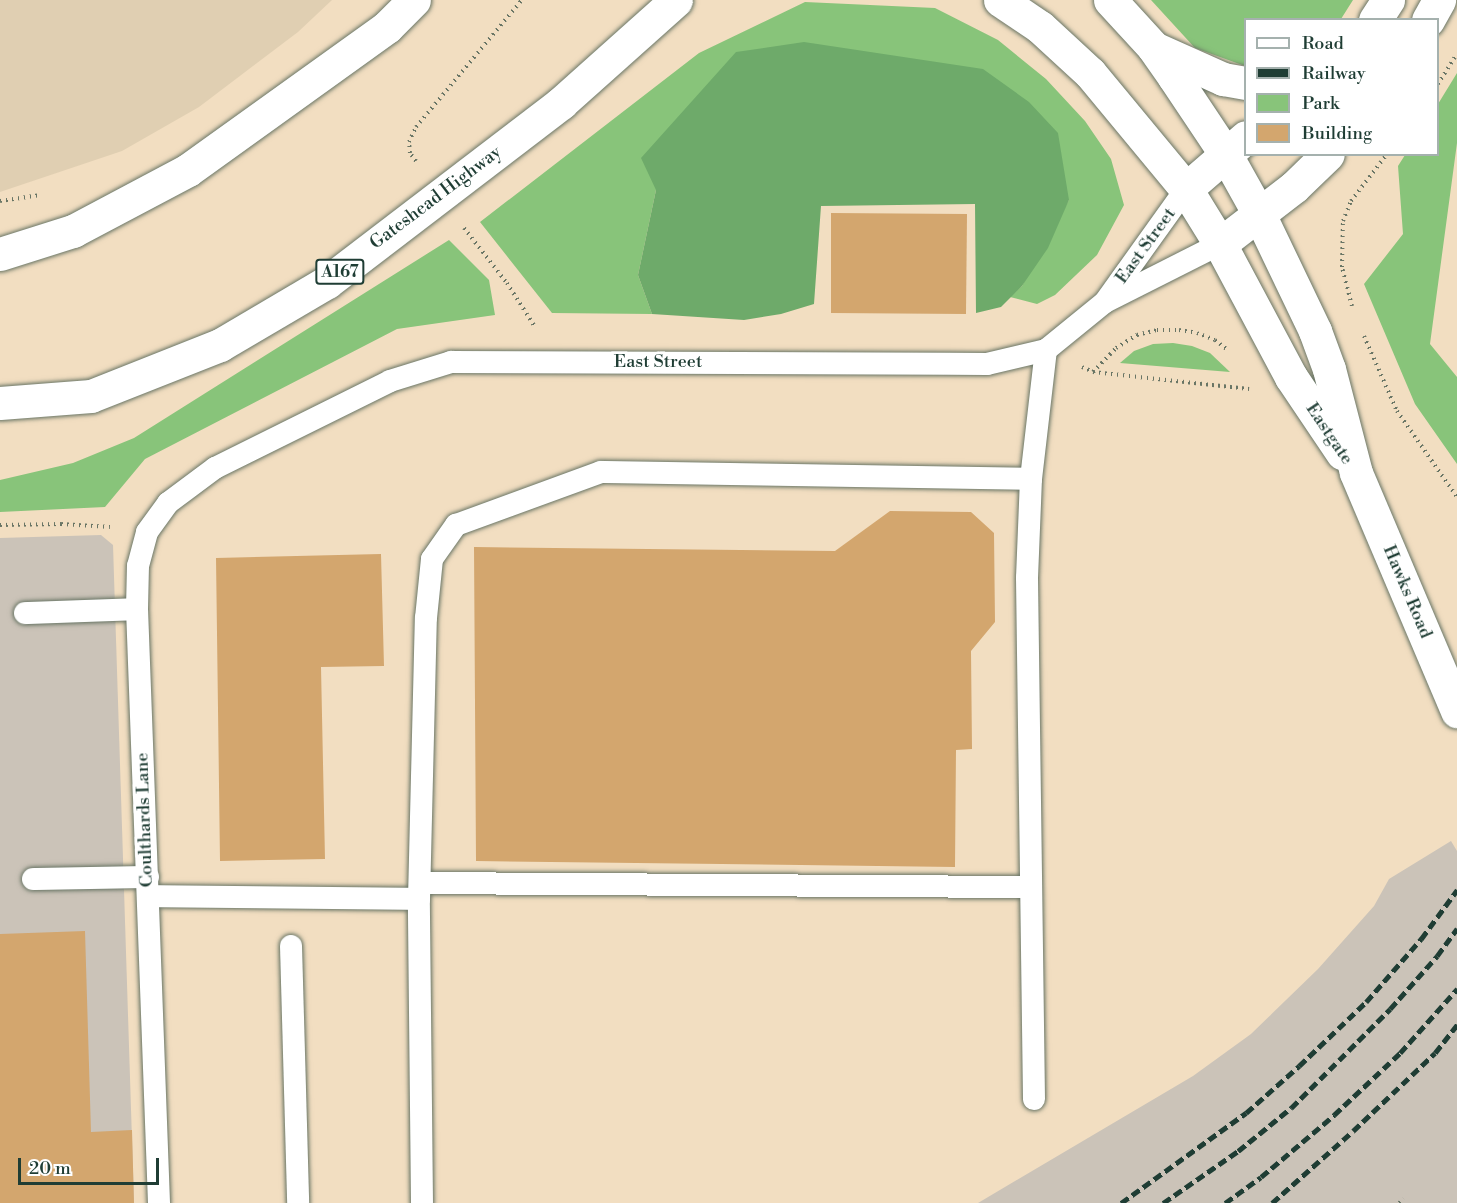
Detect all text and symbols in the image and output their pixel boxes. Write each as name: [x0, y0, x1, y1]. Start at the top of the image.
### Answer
legend: [1244, 18, 1439, 156]
text: Road: [1302, 32, 1344, 55]
text: Railway: [1302, 62, 1365, 85]
text: Park: [1302, 92, 1339, 115]
text: Building: [1302, 122, 1372, 145]
street label: Gateshead Highway: [366, 142, 506, 254]
street label: East Street: [1111, 204, 1181, 288]
road number: A167: [314, 259, 366, 285]
street label: East Street: [614, 351, 702, 373]
street label: Eastgate: [1301, 399, 1357, 469]
street label: Hawks Road: [1378, 542, 1436, 642]
street label: Coulthards Lane: [132, 752, 158, 888]
scale bar: [21, 1146, 162, 1184]
text: 20 m: [29, 1157, 71, 1180]

